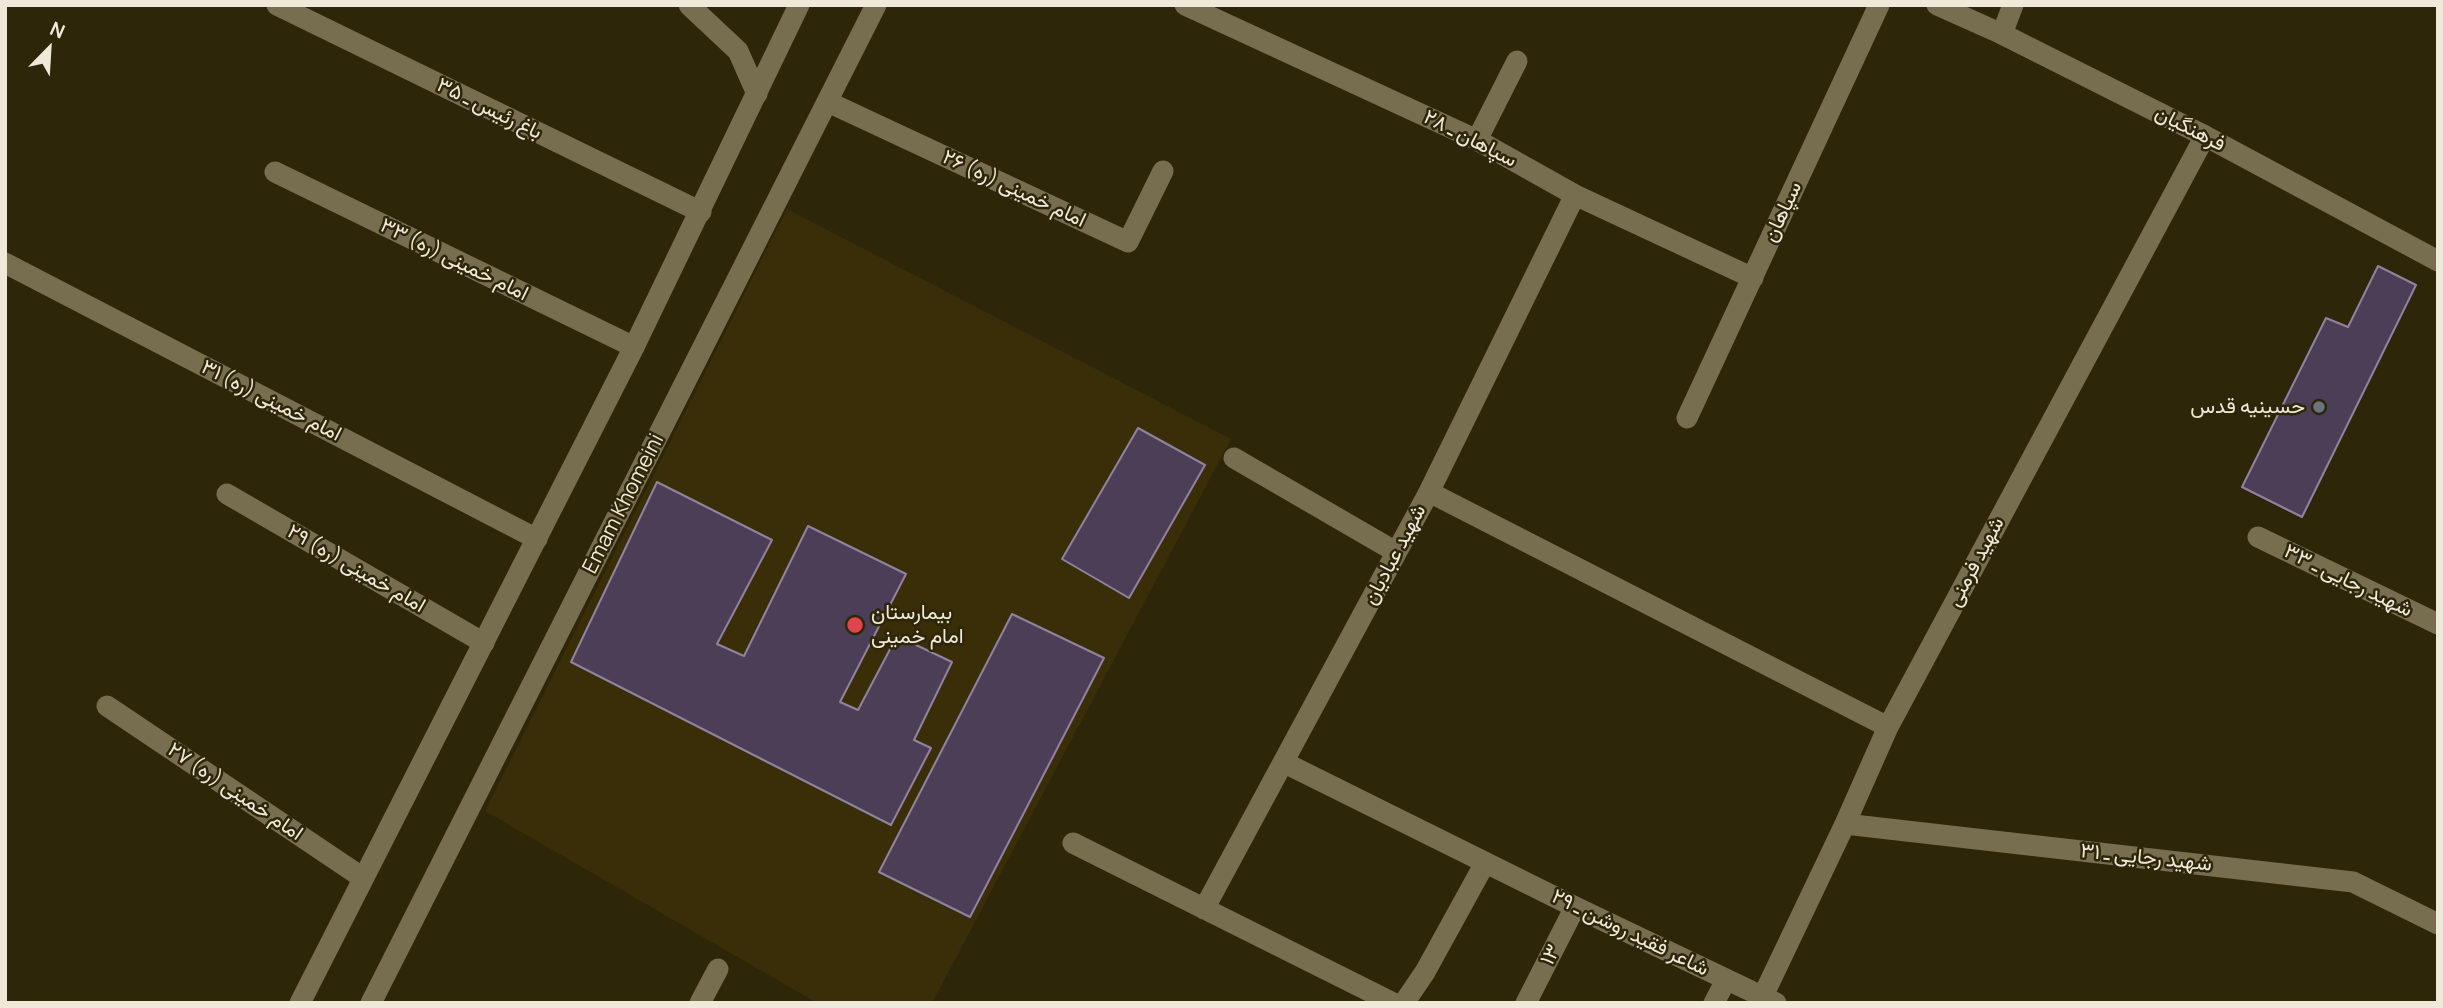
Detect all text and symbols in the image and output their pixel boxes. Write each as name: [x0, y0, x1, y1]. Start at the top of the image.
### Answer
north arrow: [14, 14, 84, 84]
text: N: [46, 15, 69, 44]
street label: باغ رئیس ـ ۳۵: [432, 73, 546, 145]
street label: فرهنگیان: [2151, 101, 2229, 157]
street label: سپاهان ـ ۲۸: [1419, 105, 1521, 173]
street label: امام خمینی (ره) ۲۶: [938, 145, 1090, 233]
street label: سپاهان: [1758, 178, 1808, 246]
street label: امام خمینی (ره) ۳۳: [376, 213, 532, 307]
street label: امام خمینی (ره) ۳۱: [197, 355, 345, 447]
place label: حسینیه قدس: [2190, 394, 2305, 420]
marker: حسینیه قدس: [2311, 399, 2327, 415]
street label: Emam Khomeini: [578, 430, 670, 578]
street label: شهید عبادیان: [1358, 501, 1432, 609]
street label: شهید فرمنی: [1942, 513, 2010, 611]
street label: امام خمینی (ره) ۲۹: [282, 519, 430, 619]
street label: شهید رجایی ـ ۳۳: [2280, 539, 2416, 623]
place label: بیمارستان امام خمینی: [871, 600, 964, 650]
marker: بیمارستان امام خمینی: [845, 615, 865, 635]
street label: امام خمینی (ره) ۲۷: [163, 737, 307, 847]
street label: شهید رجایی ـ ۳۱: [2079, 839, 2213, 877]
street label: شاعر فقید روشن ـ ۲۹: [1547, 884, 1713, 982]
street label: ۱۳: [1535, 940, 1567, 970]

